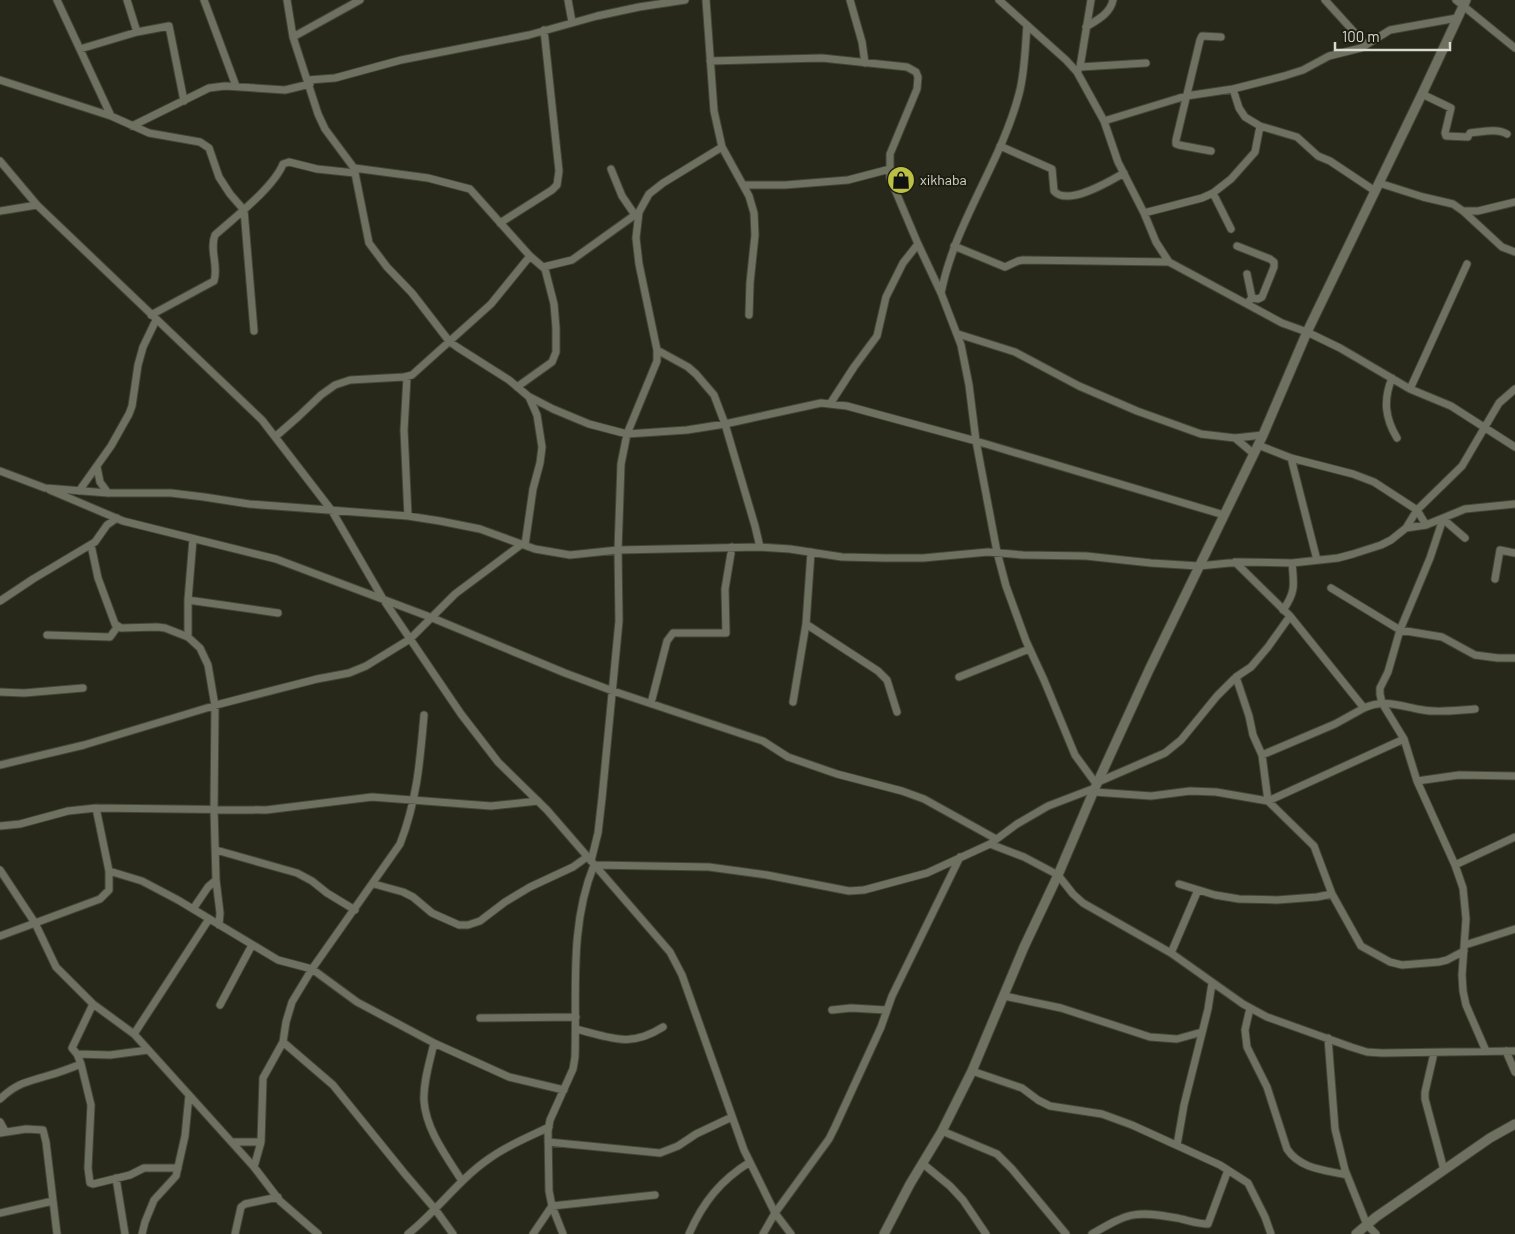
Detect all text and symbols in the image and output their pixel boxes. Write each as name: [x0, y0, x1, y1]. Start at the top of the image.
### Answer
scale bar: [1335, 20, 1450, 52]
text: 100 m: [1342, 27, 1380, 45]
shop icon: xikhaba: [886, 165, 916, 195]
place label: xikhaba: [920, 171, 967, 188]

